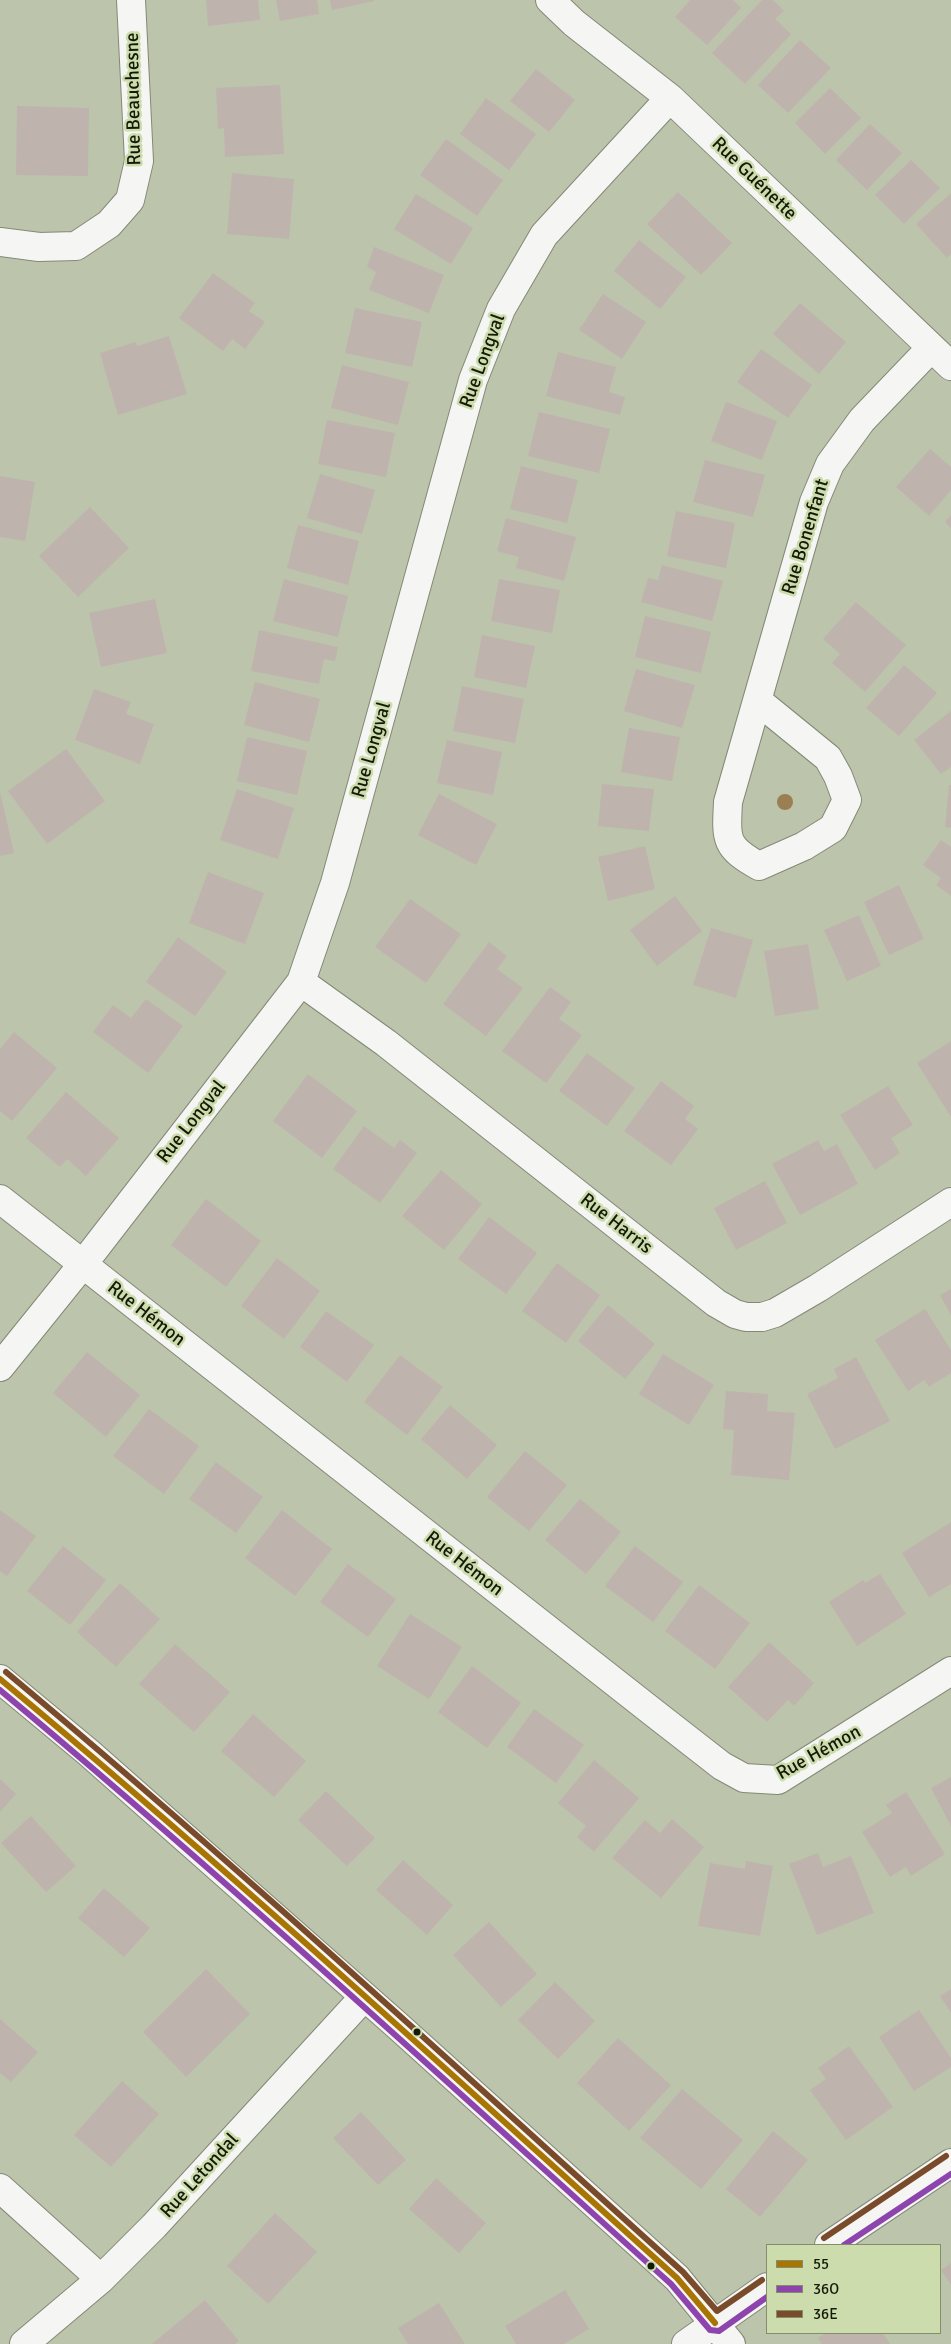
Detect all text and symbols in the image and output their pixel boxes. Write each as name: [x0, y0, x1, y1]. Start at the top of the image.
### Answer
street label: Rue Beauchesne: [121, 32, 147, 166]
street label: Rue Guénette: [707, 133, 801, 225]
street label: Rue Longval: [455, 311, 511, 411]
street label: Rue Bonenfant: [778, 476, 834, 598]
street label: Rue Longval: [347, 699, 397, 801]
street label: Rue Longval: [153, 1076, 231, 1168]
street label: Rue Harris: [575, 1189, 657, 1259]
street label: Rue Hémon: [102, 1276, 190, 1352]
street label: Rue Hémon: [420, 1526, 508, 1602]
street label: Rue Hémon: [773, 1721, 865, 1785]
unlabelled marker: [412, 2027, 422, 2037]
street label: Rue Letondal: [156, 2129, 244, 2223]
legend: [766, 2244, 941, 2334]
text: 55: [813, 2255, 829, 2273]
unlabelled marker: [646, 2261, 656, 2271]
text: 36O: [813, 2280, 839, 2298]
text: 36E: [813, 2305, 838, 2323]

